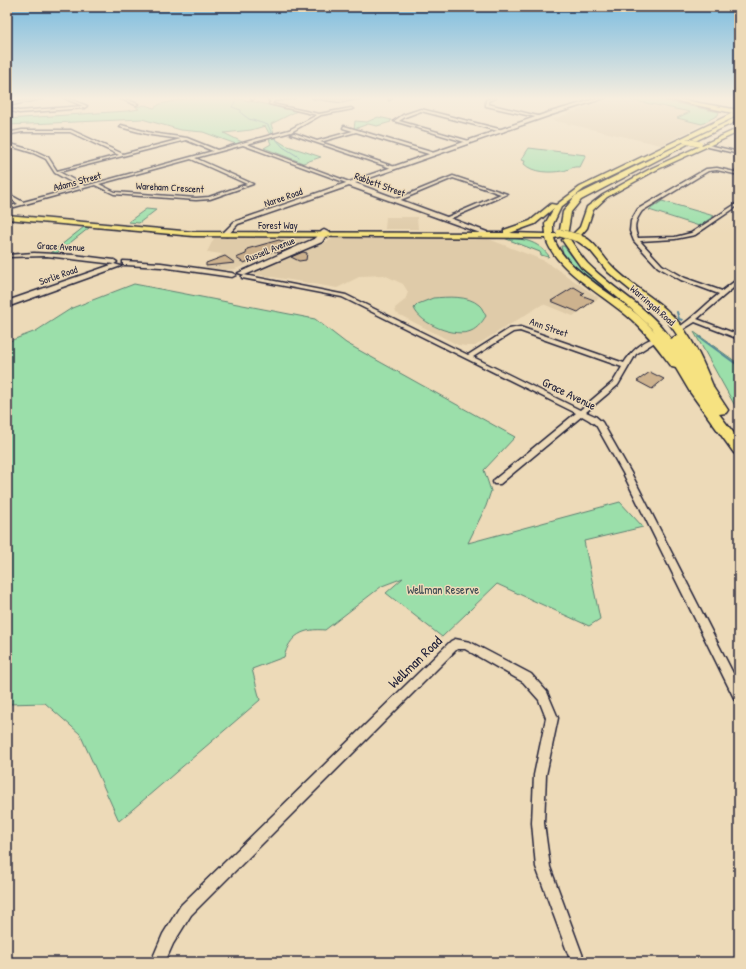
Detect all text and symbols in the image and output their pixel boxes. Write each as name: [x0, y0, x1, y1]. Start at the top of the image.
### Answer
street label: Adams Street: [52, 169, 103, 194]
street label: Rabbett Street: [353, 169, 408, 200]
street label: Wareham Crescent: [136, 179, 205, 196]
street label: Naree Road: [262, 185, 304, 210]
street label: Forest Way: [257, 219, 298, 232]
street label: Russell Avenue: [244, 234, 297, 265]
street label: Grace Avenue: [37, 239, 85, 254]
street label: Sorlie Road: [37, 263, 79, 288]
street label: Warringah Road: [627, 282, 678, 329]
street label: Ann Street: [528, 315, 570, 340]
street label: Grace Avenue: [540, 373, 599, 414]
park label: Wellman Reserve: [407, 581, 479, 598]
street label: Wellman Road: [384, 631, 446, 692]

